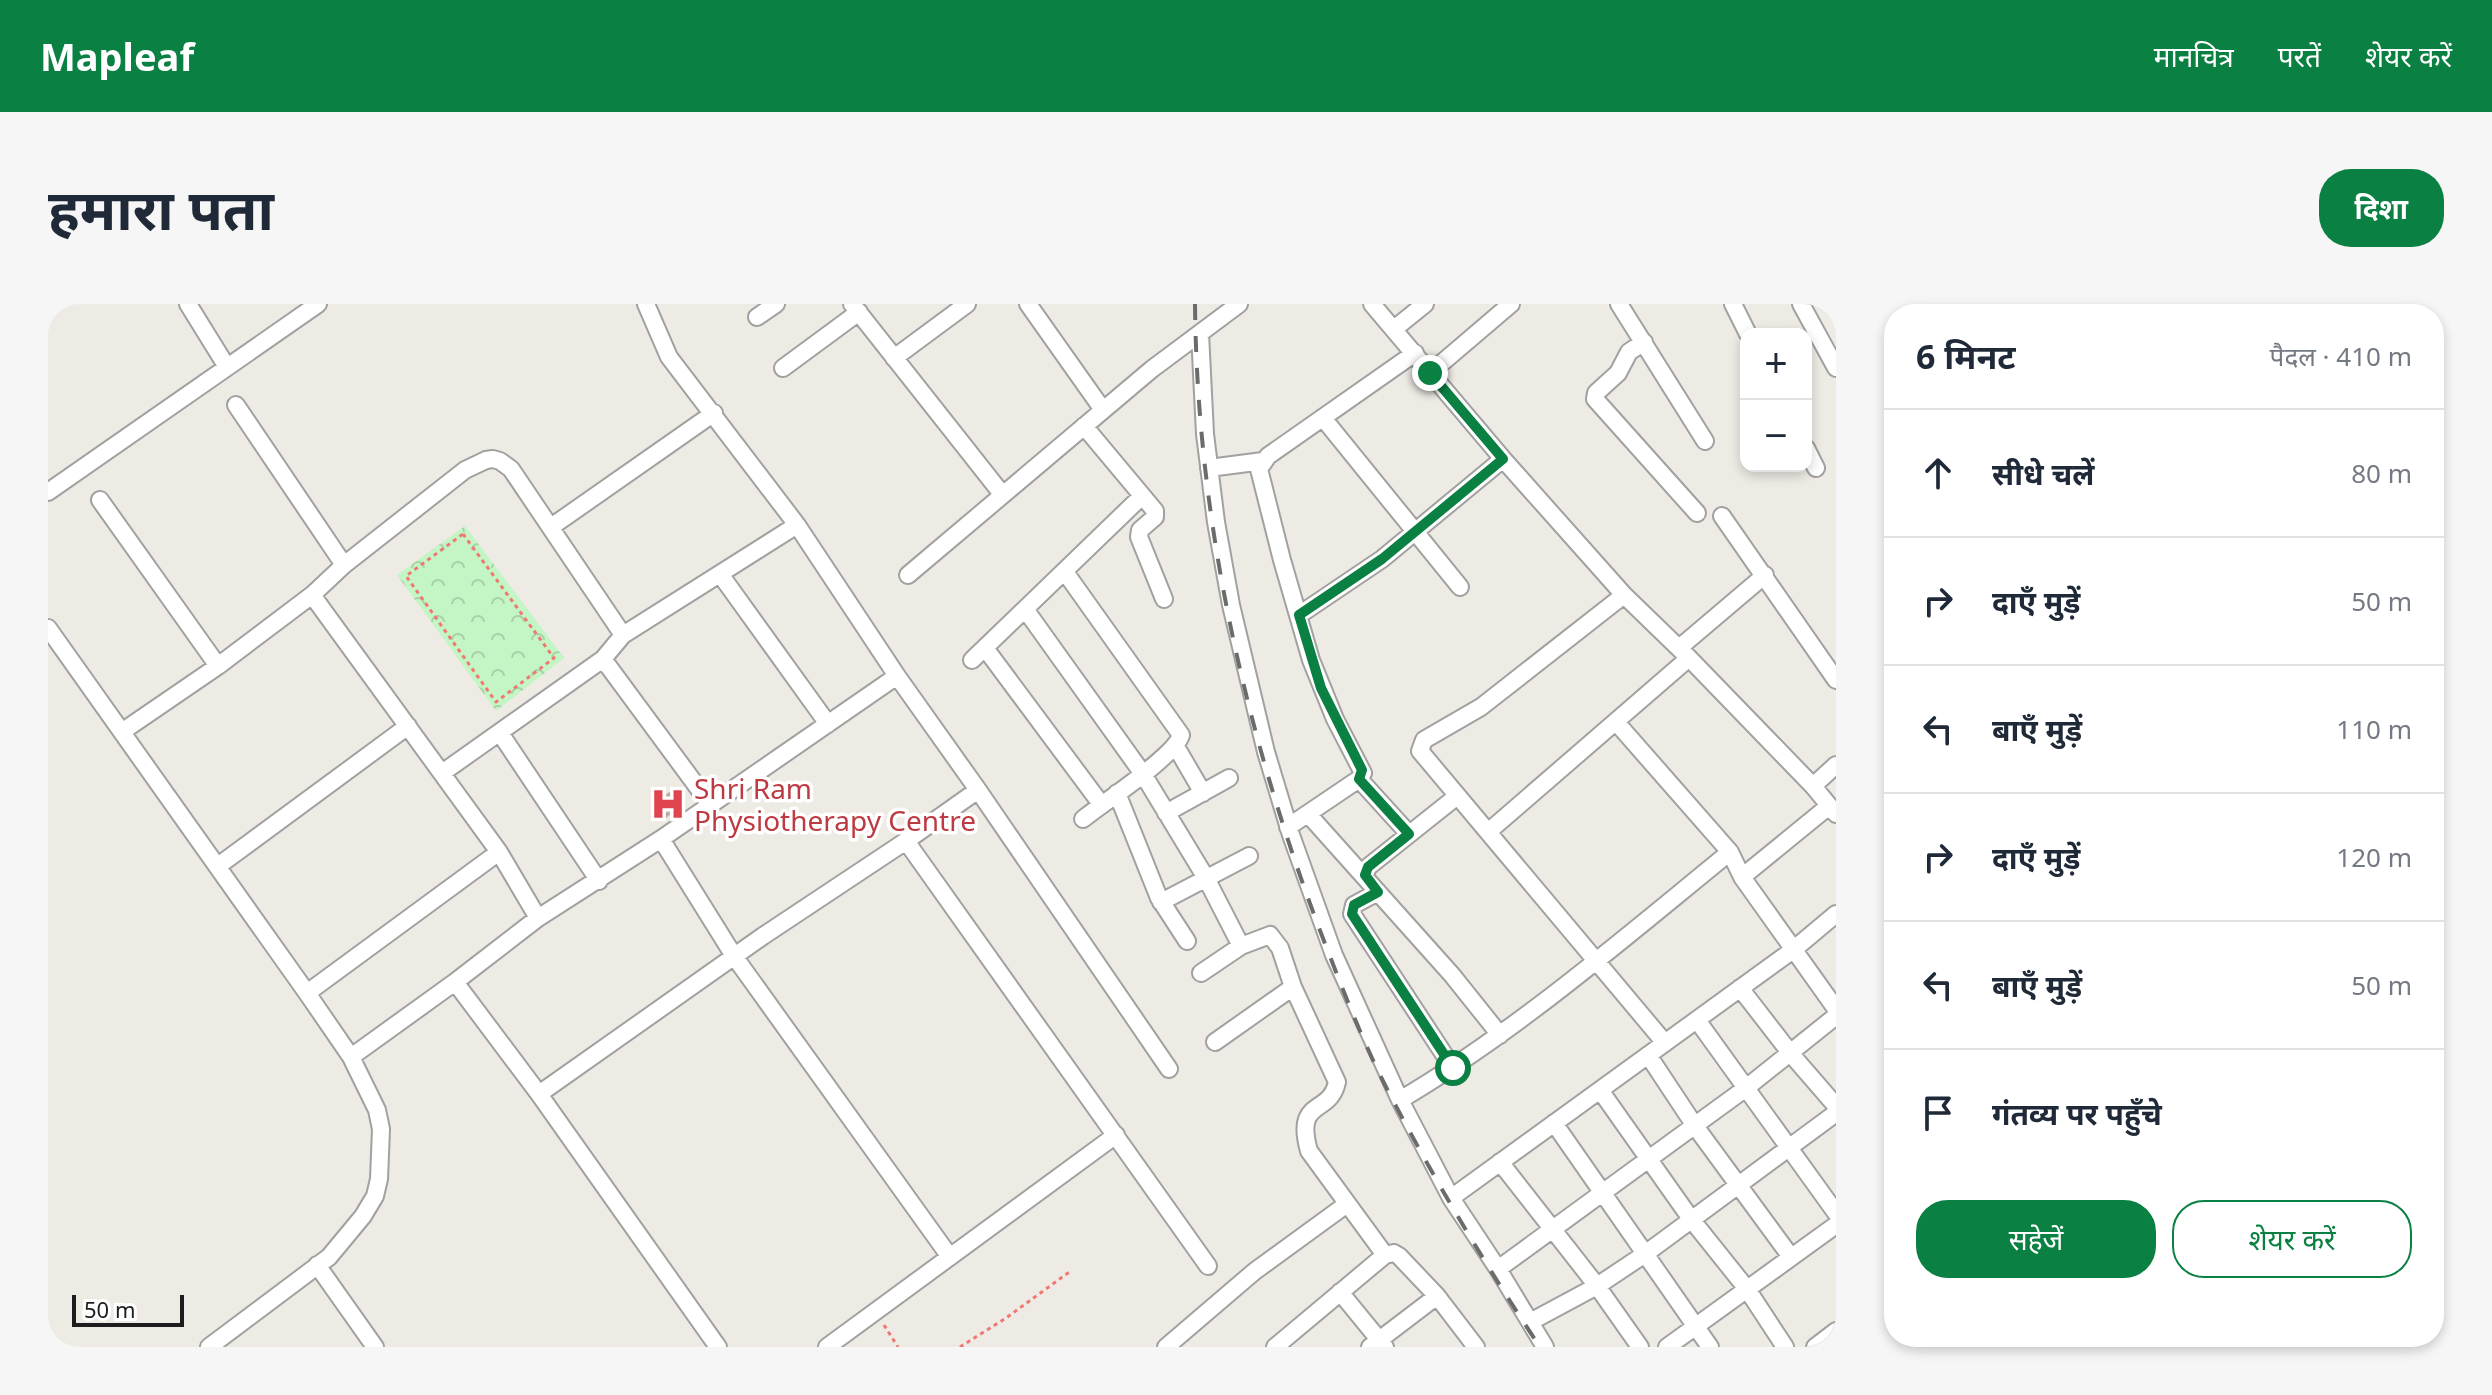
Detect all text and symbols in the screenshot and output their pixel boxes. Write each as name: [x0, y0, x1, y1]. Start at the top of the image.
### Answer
text: Mapleaf: [40, 30, 194, 82]
text: मानचित्र: [2154, 37, 2234, 75]
text: परतें: [2278, 37, 2321, 75]
text: शेयर करें: [2365, 37, 2452, 75]
button: दिशा: [2319, 169, 2444, 247]
text: हमारा पता: [48, 170, 274, 246]
map controls: [1740, 328, 1812, 472]
button: +: [1740, 328, 1812, 400]
text: 6 मिनट: [1916, 333, 2016, 379]
text: पैदल · 410 m: [2270, 338, 2412, 374]
route end: [1412, 355, 1448, 391]
button: −: [1740, 400, 1812, 472]
icon: ahead: [1916, 451, 1960, 495]
text: सीधे चलें: [1992, 453, 2094, 494]
text: 80 m: [2351, 455, 2412, 491]
icon: right: [1916, 579, 1960, 623]
text: दाएँ मुड़ें: [1992, 581, 2080, 622]
text: 50 m: [2351, 583, 2412, 619]
icon: left: [1916, 707, 1960, 751]
text: बाएँ मुड़ें: [1992, 709, 2082, 750]
text: 110 m: [2336, 711, 2412, 747]
place label: Shri Ram Physiotherapy Centre: [694, 769, 976, 839]
hospital icon: Shri Ram Physiotherapy Centre: [649, 785, 687, 823]
icon: right: [1916, 835, 1960, 879]
text: दाएँ मुड़ें: [1992, 837, 2080, 878]
text: 120 m: [2336, 839, 2412, 875]
icon: left: [1916, 963, 1960, 1007]
text: बाएँ मुड़ें: [1992, 965, 2082, 1006]
text: 50 m: [2351, 967, 2412, 1003]
route start: [1435, 1050, 1471, 1086]
icon: arrive: [1916, 1091, 1960, 1135]
text: गंतव्य पर पहुँचे: [1992, 1093, 2162, 1134]
button: सहेजें: [1916, 1200, 2156, 1278]
button: शेयर करें: [2172, 1200, 2412, 1278]
scale bar: [72, 1291, 184, 1327]
text: 50 m: [84, 1294, 135, 1324]

